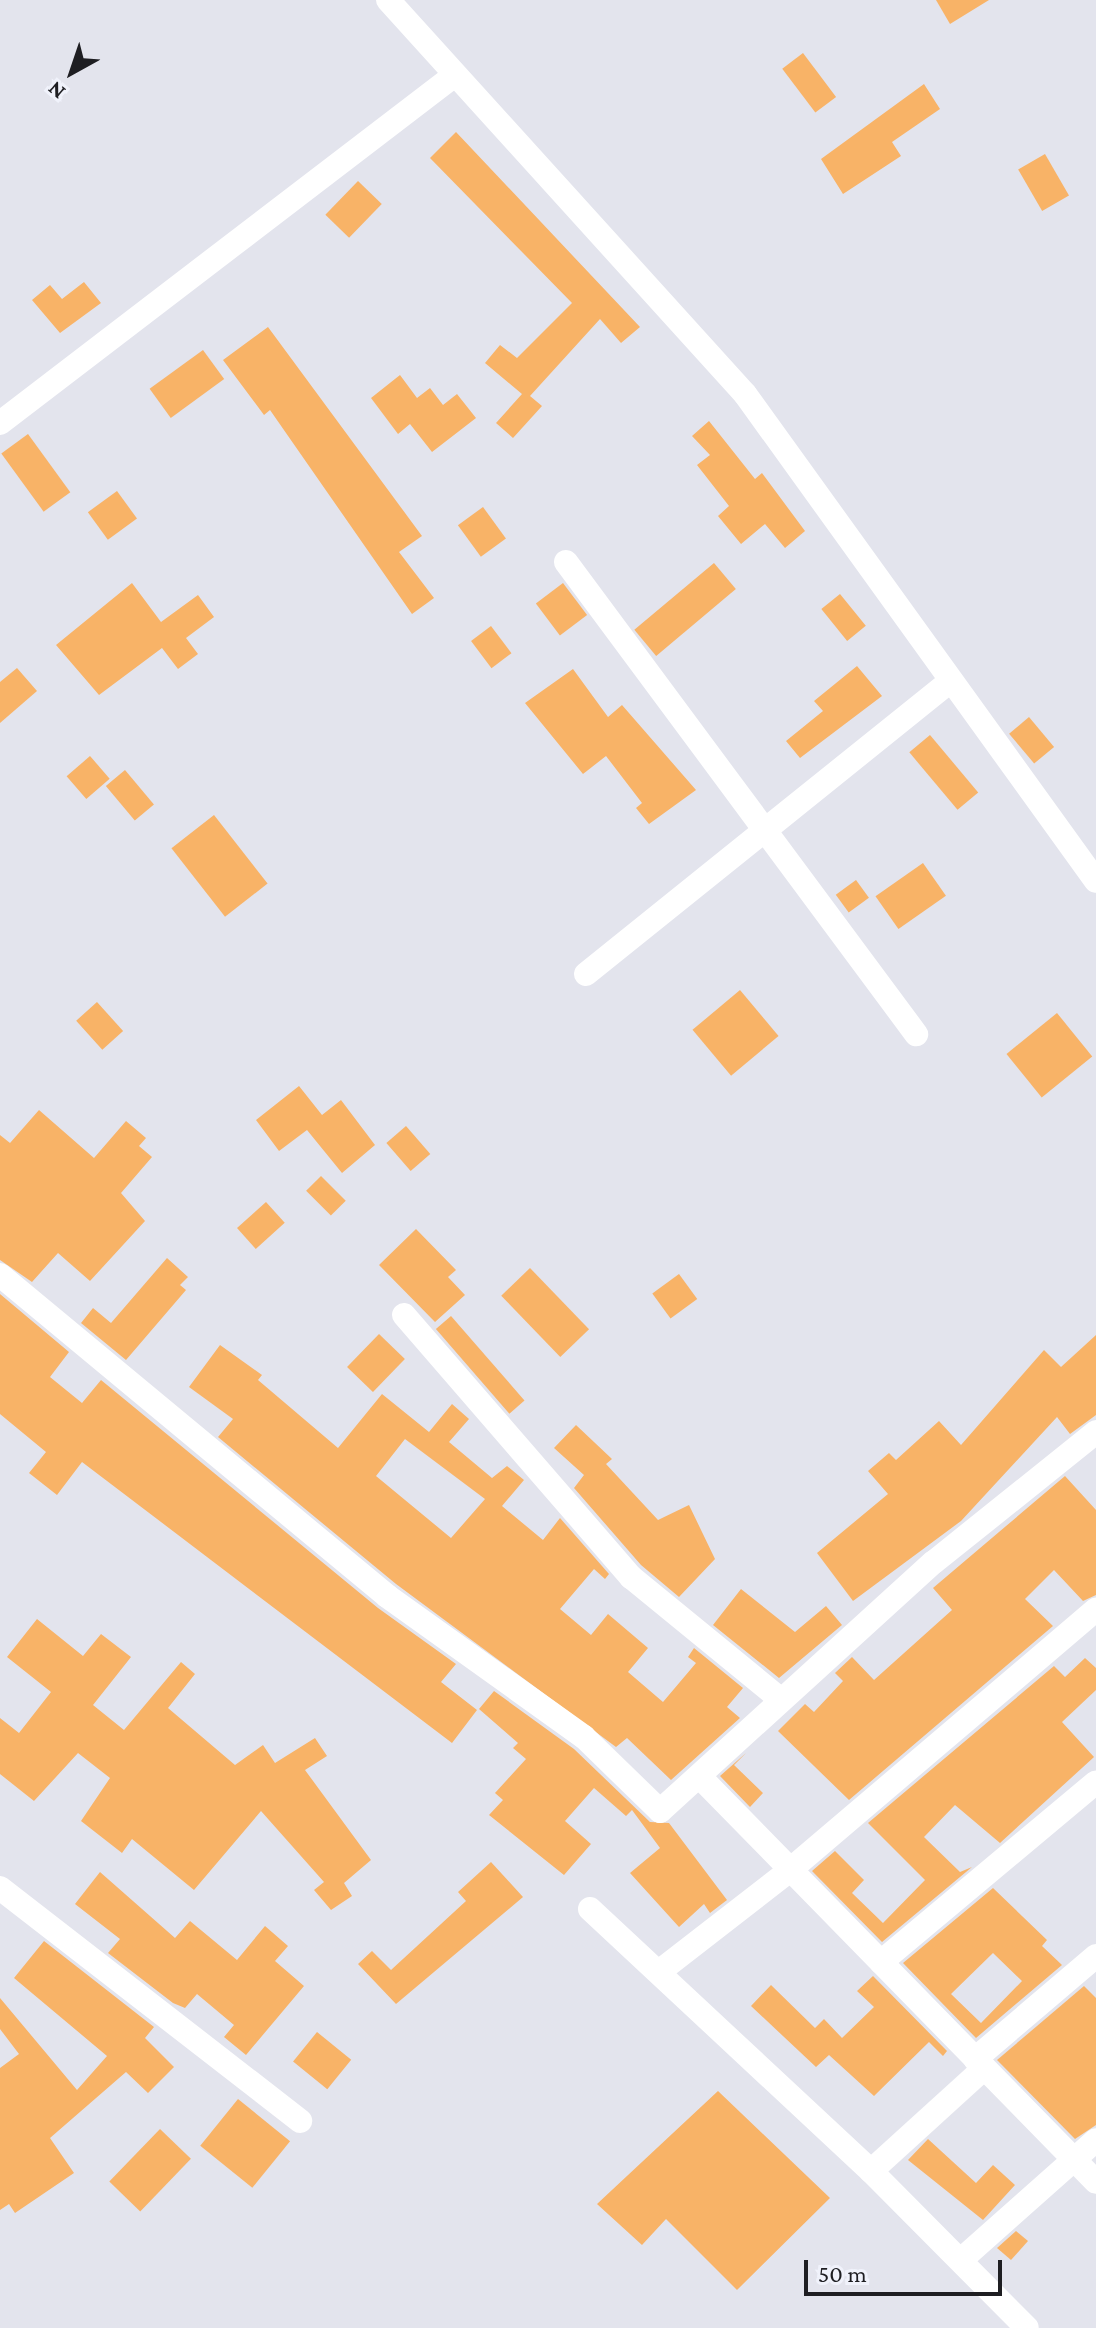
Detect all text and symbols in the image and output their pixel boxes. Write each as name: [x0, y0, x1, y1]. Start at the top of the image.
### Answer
north arrow: [32, 32, 112, 112]
text: N: [42, 76, 70, 105]
scale bar: [808, 2244, 1006, 2294]
text: 50 m: [818, 2260, 867, 2287]

